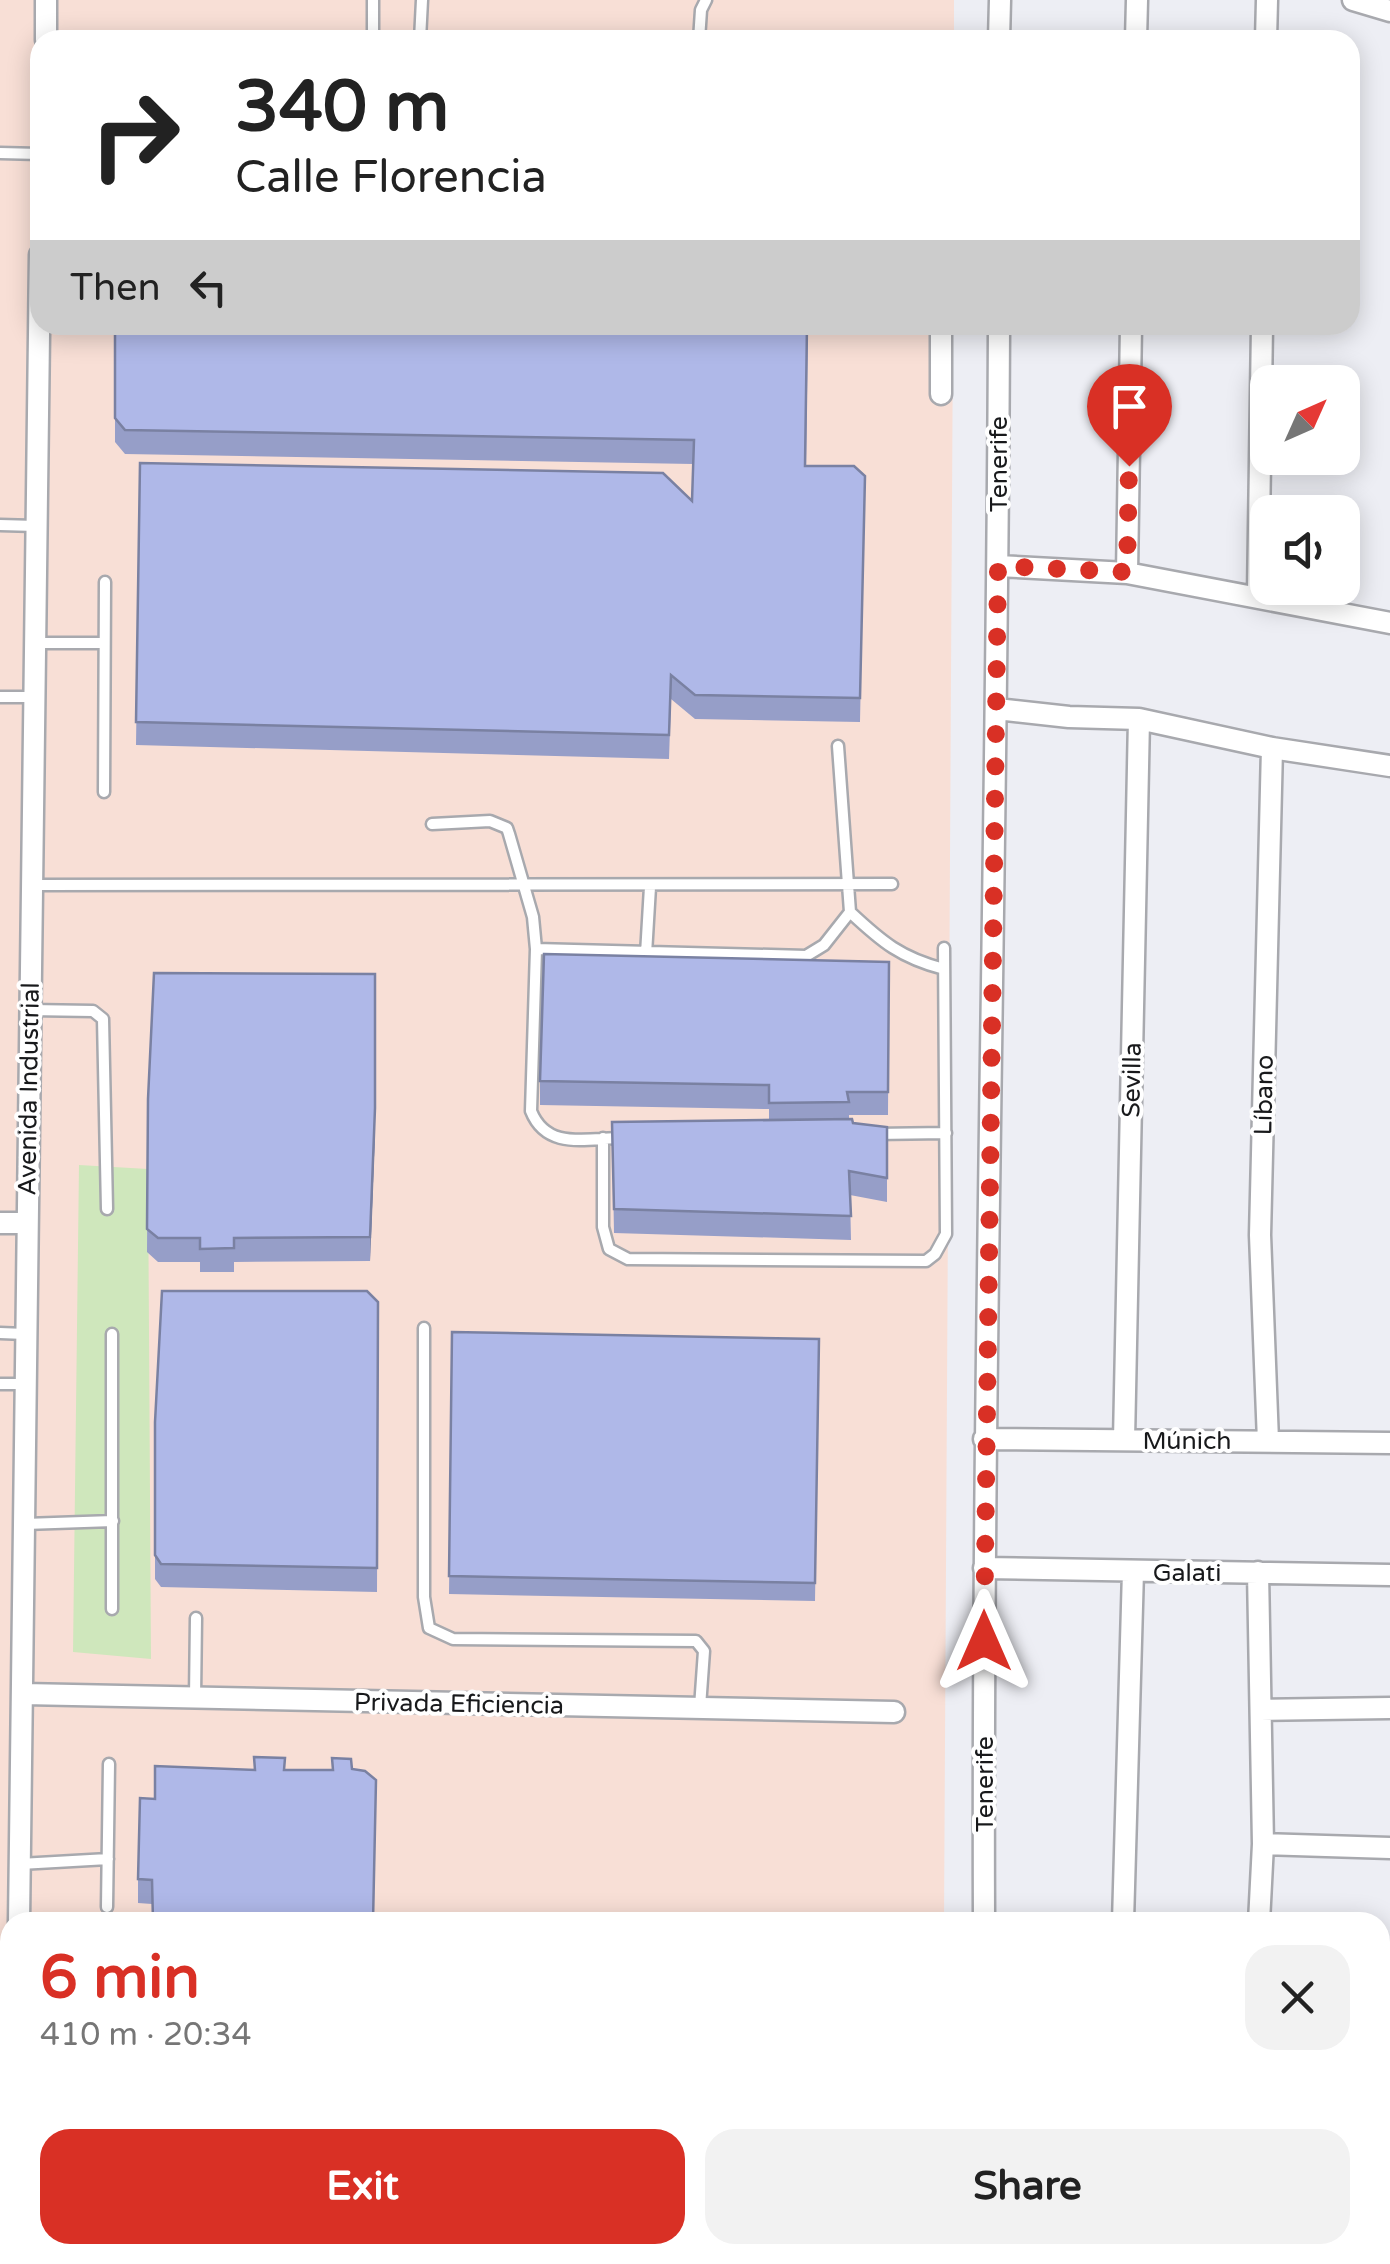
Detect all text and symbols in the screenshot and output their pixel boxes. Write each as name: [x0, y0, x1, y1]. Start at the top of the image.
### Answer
text: 340 m: [235, 66, 449, 150]
icon: right: [70, 70, 200, 200]
text: Calle Florencia: [235, 151, 547, 205]
icon: left: [181, 260, 236, 315]
text: Then: [70, 265, 161, 311]
pin: [1087, 364, 1172, 467]
north arrow: [1250, 365, 1360, 475]
map controls: [1250, 365, 1360, 605]
icon: arrive: [1102, 379, 1157, 434]
street label: Tenerife: [984, 416, 1014, 512]
button: sound: [1250, 495, 1360, 605]
street label: Avenida Industrial: [12, 982, 46, 1196]
street label: Sevilla: [1116, 1042, 1148, 1118]
street label: Líbano: [1248, 1054, 1280, 1136]
street label: Múnich: [1142, 1426, 1232, 1456]
street label: Galati: [1153, 1558, 1221, 1588]
position arrow: [932, 1589, 1036, 1693]
street label: Privada Eficiencia: [354, 1687, 564, 1721]
street label: Tenerife: [970, 1736, 1000, 1832]
text: 6 min: [40, 1942, 200, 2014]
button: close: [1245, 1945, 1350, 2050]
text: 410 m · 20:34: [40, 2016, 252, 2054]
button: Exit: [40, 2129, 685, 2244]
button: Share: [705, 2129, 1350, 2244]

